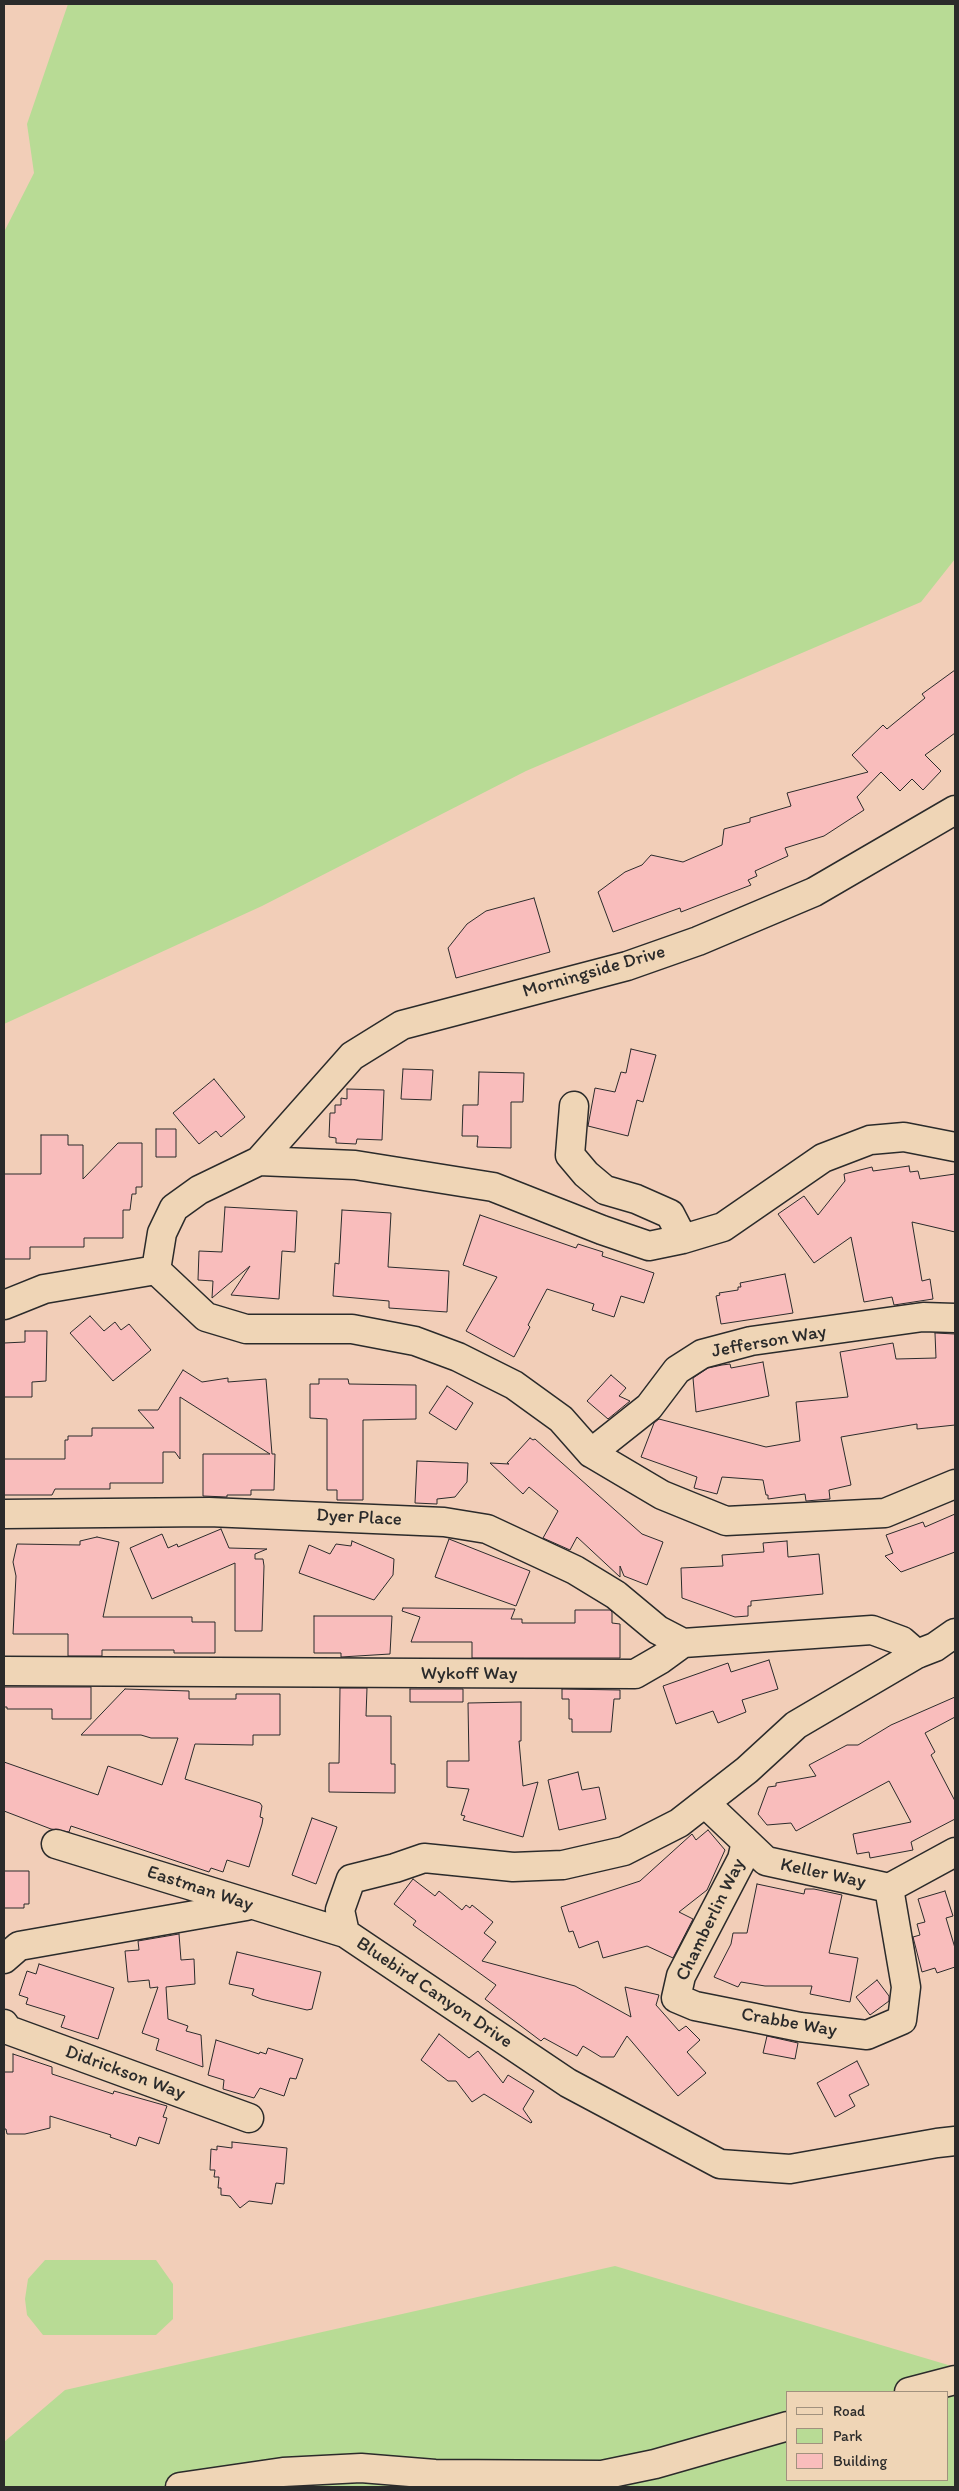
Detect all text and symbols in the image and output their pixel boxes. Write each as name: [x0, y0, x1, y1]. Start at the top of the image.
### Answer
street label: Morningside Drive: [520, 941, 668, 1003]
street label: Jefferson Way: [710, 1321, 828, 1363]
street label: Dyer Place: [316, 1504, 402, 1532]
street label: Wykoff Way: [421, 1663, 517, 1685]
street label: Keller Way: [778, 1854, 868, 1894]
street label: Chamberlin Way: [671, 1855, 751, 1985]
street label: Eastman Way: [144, 1861, 256, 1917]
street label: Bluebird Canyon Drive: [352, 1932, 516, 2054]
street label: Crabbe Way: [739, 2003, 839, 2043]
street label: Didrickson Way: [62, 2041, 188, 2105]
legend: [786, 2391, 949, 2481]
text: Road: [833, 2402, 865, 2420]
text: Park: [833, 2427, 863, 2445]
text: Building: [833, 2452, 887, 2470]

